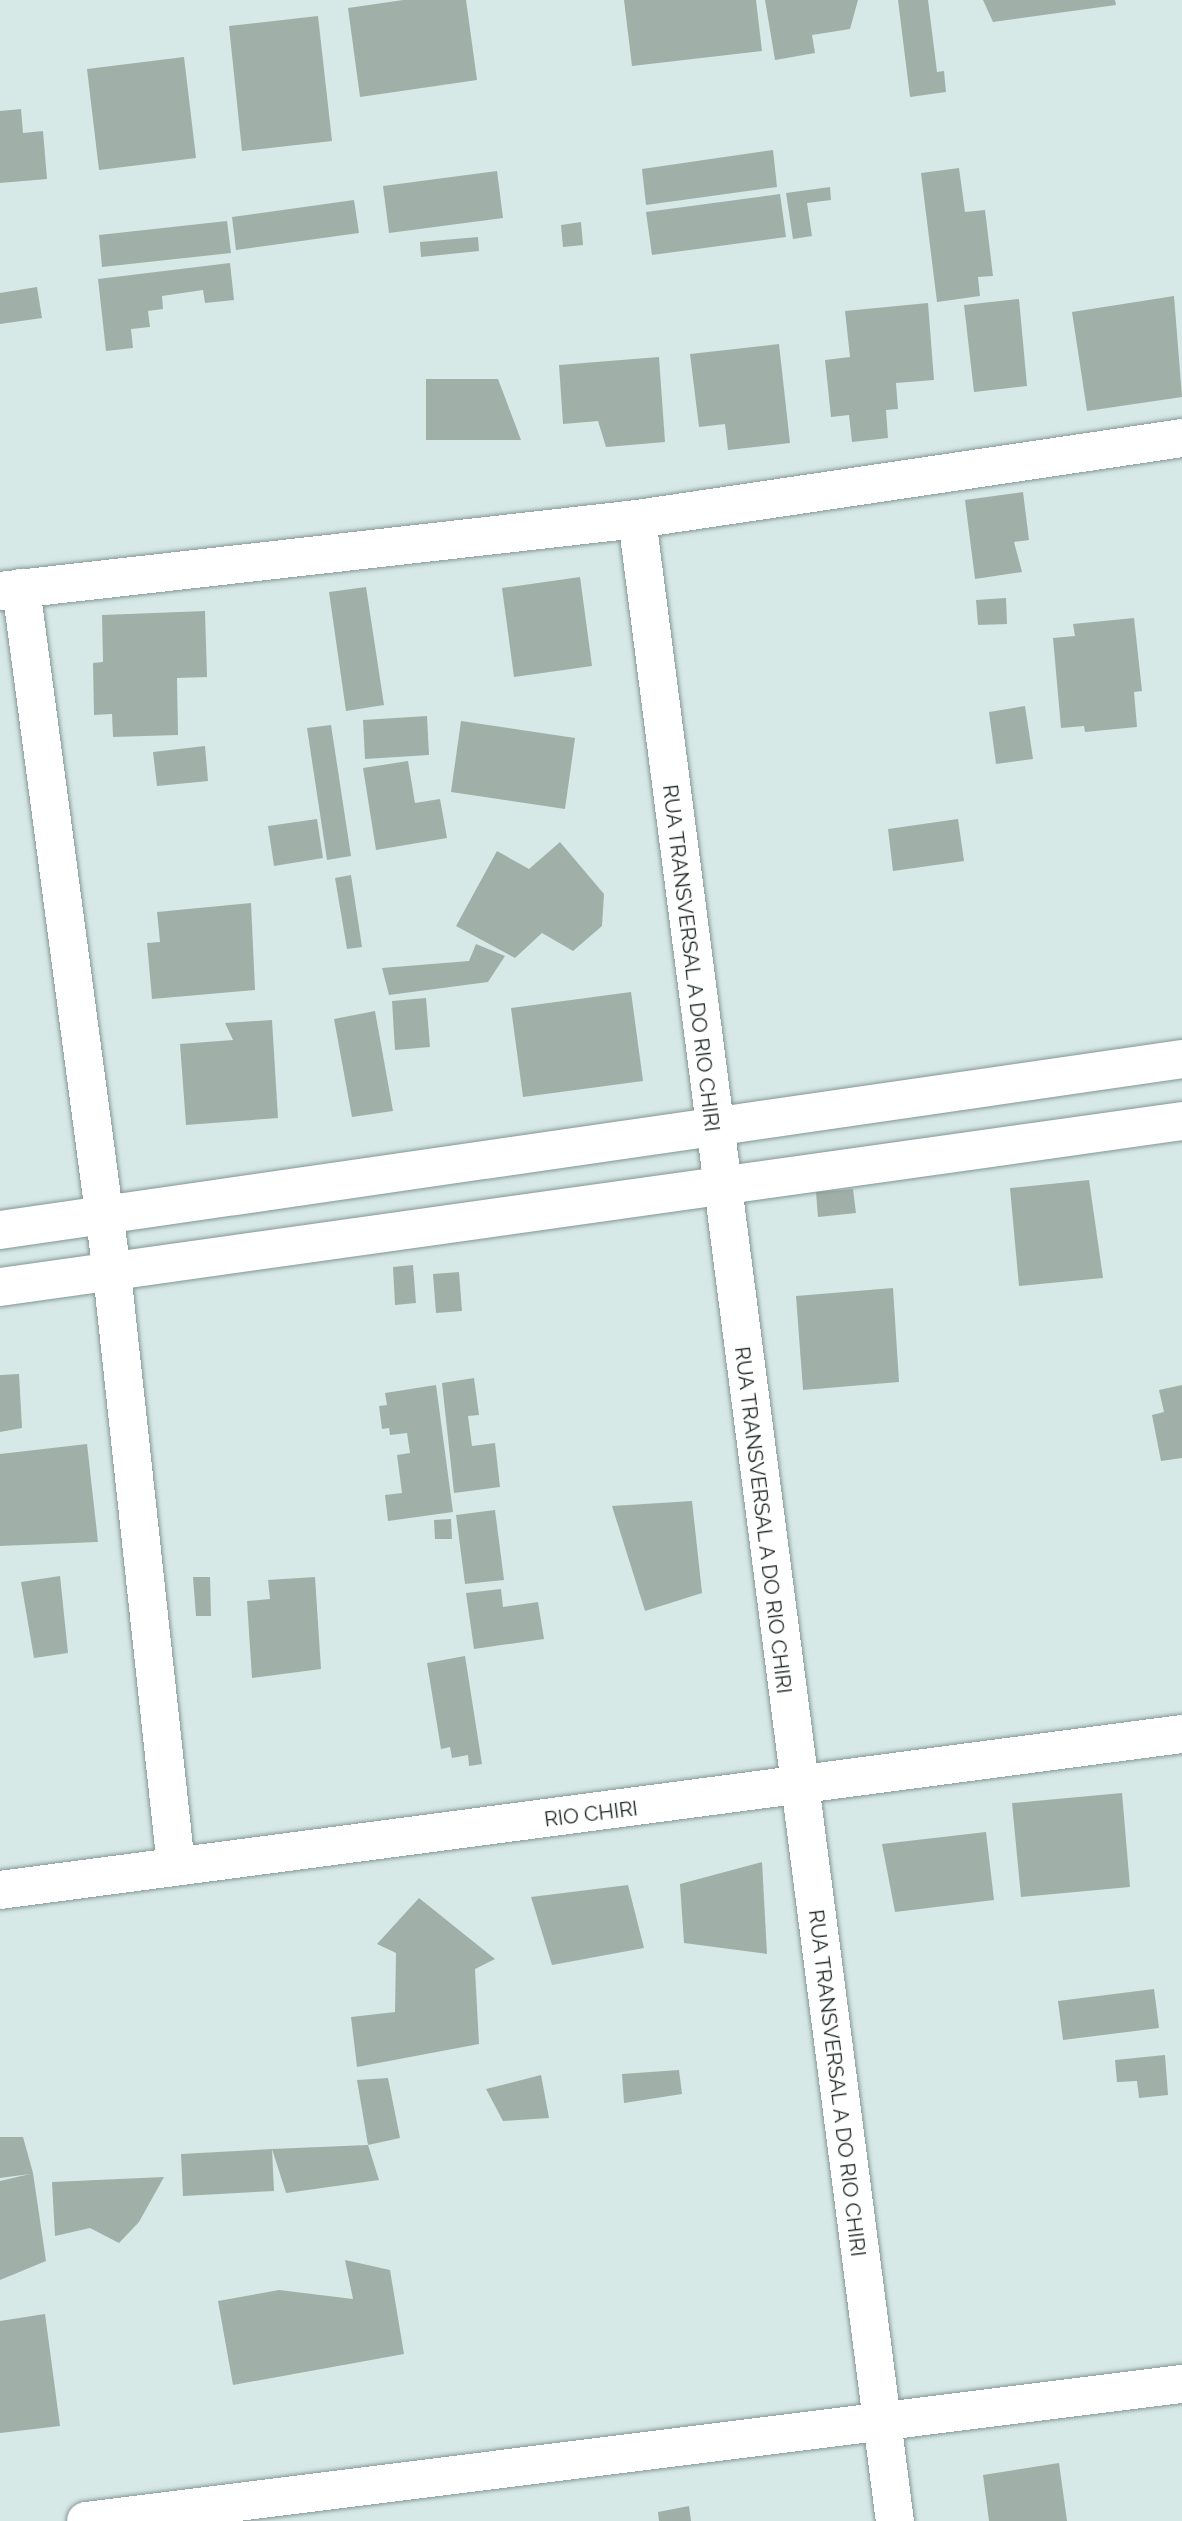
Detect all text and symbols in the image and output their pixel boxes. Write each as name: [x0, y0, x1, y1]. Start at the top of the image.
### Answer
street label: RUA TRANSVERSAL A DO RIO CHIRI: [657, 782, 725, 1134]
street label: RUA TRANSVERSAL A DO RIO CHIRI: [729, 1344, 797, 1696]
street label: RIO CHIRI: [543, 1796, 639, 1832]
street label: RUA TRANSVERSAL A DO RIO CHIRI: [803, 1907, 871, 2259]

